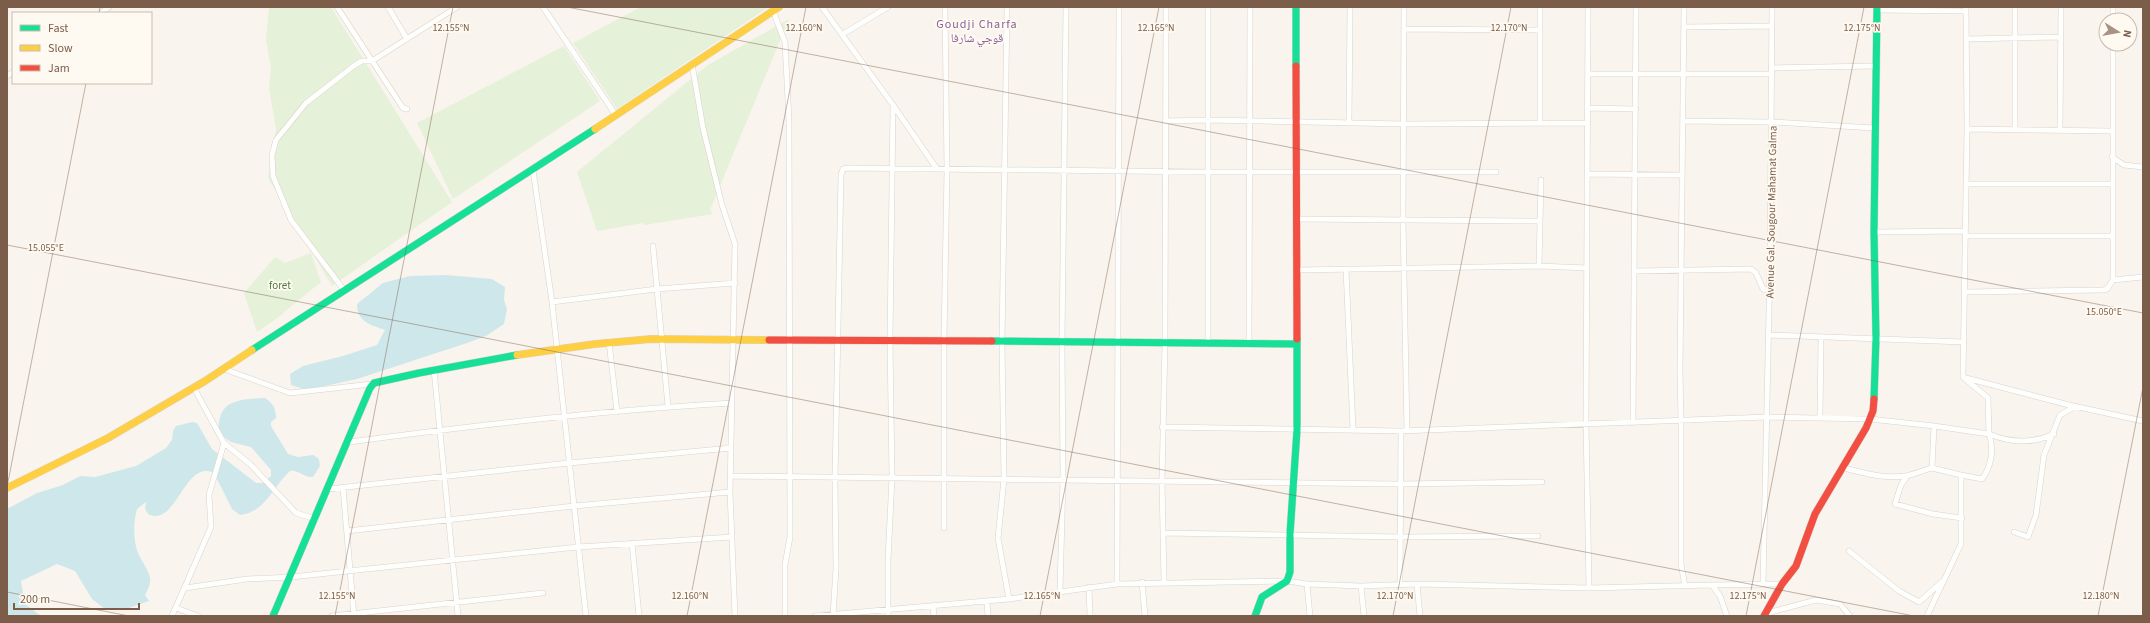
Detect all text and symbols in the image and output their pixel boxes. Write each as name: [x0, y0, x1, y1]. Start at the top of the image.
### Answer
legend: [12, 12, 152, 84]
north arrow: [2098, 12, 2138, 52]
district label: Goudji Charfa قوجي شارفا: [936, 16, 1018, 48]
text: Fast: [48, 20, 68, 37]
text: 12.155°N: [432, 21, 470, 35]
text: 12.160°N: [785, 21, 823, 35]
text: 12.165°N: [1137, 21, 1175, 35]
text: 12.170°N: [1490, 21, 1528, 35]
text: 12.175°N: [1843, 21, 1881, 35]
text: N: [2119, 29, 2135, 39]
text: Slow: [48, 40, 73, 57]
text: Jam: [48, 60, 70, 77]
street label: Avenue Gal. Sougour Mahamat Galma: [1762, 126, 1781, 298]
text: 15.055°E: [28, 241, 64, 255]
park label: foret: [269, 278, 291, 293]
text: 15.050°E: [2086, 305, 2122, 319]
scale bar: [14, 585, 139, 611]
text: 12.155°N: [318, 589, 356, 603]
text: 12.160°N: [671, 589, 709, 603]
text: 12.165°N: [1023, 589, 1061, 603]
text: 12.170°N: [1376, 589, 1414, 603]
text: 12.175°N: [1729, 589, 1767, 603]
text: 12.180°N: [2082, 589, 2120, 603]
text: 200 m: [20, 591, 50, 608]

